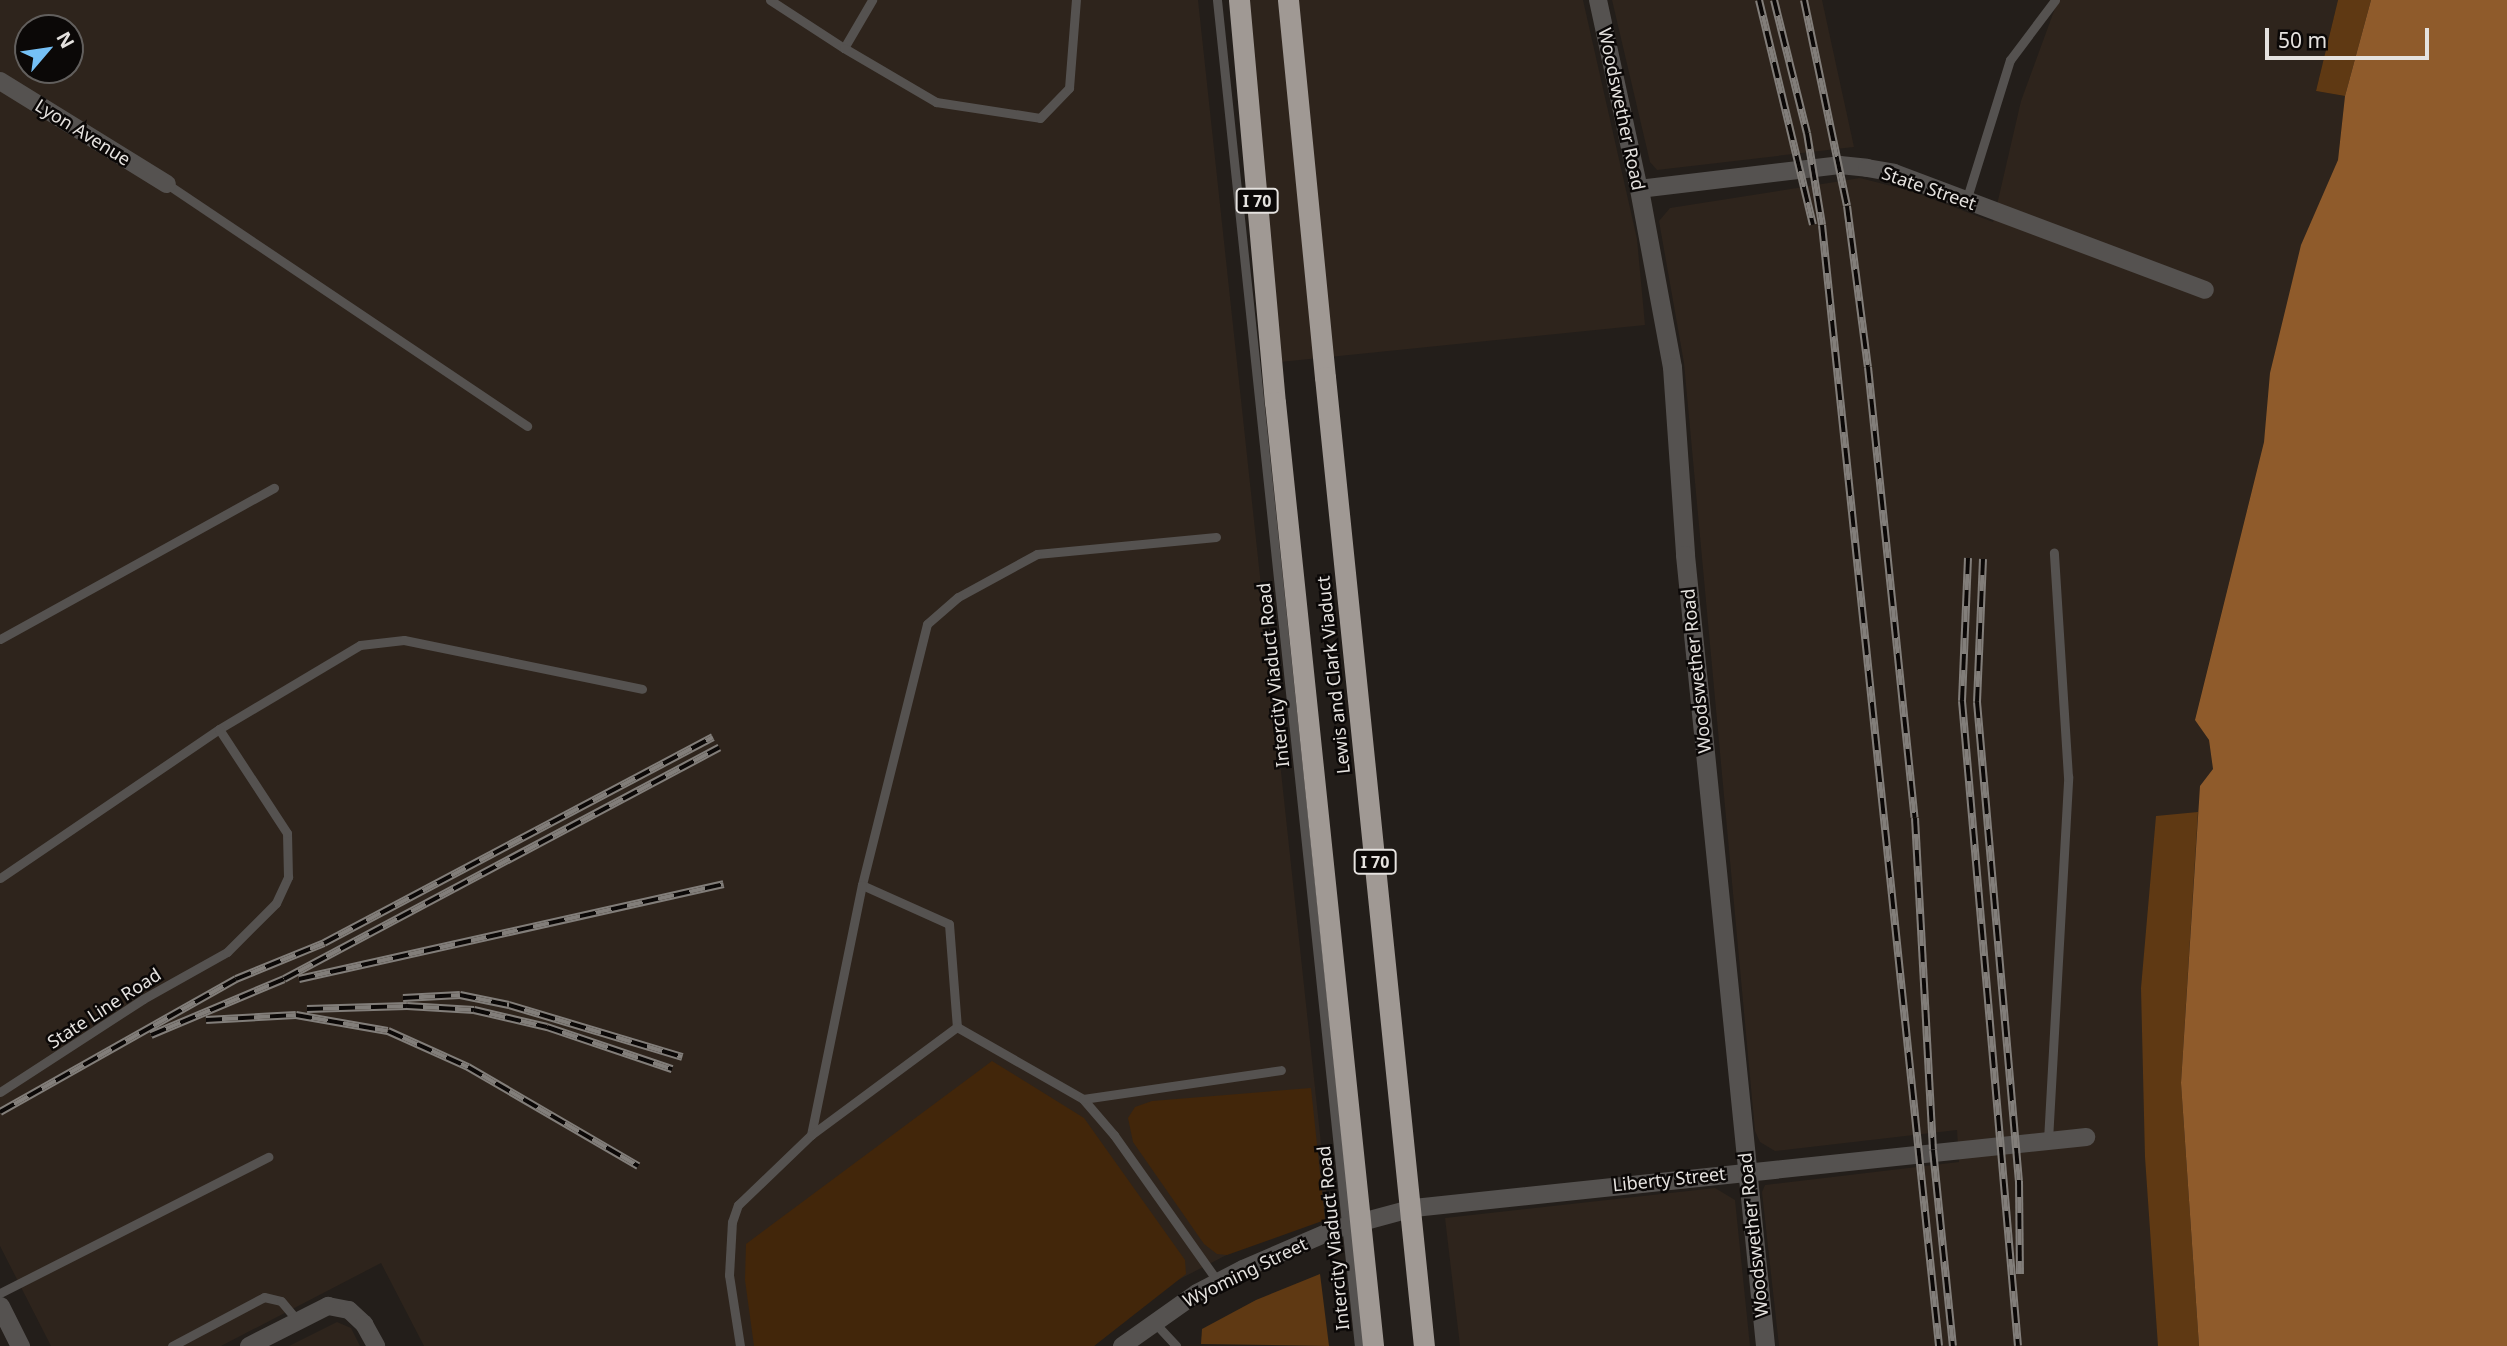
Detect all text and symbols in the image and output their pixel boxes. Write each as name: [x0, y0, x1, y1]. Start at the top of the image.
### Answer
north arrow: [14, 14, 84, 84]
scale bar: [2269, 14, 2434, 58]
street label: Woodswether Road: [1594, 26, 1650, 192]
text: 50 m: [2278, 26, 2327, 54]
text: N: [50, 27, 81, 53]
street label: Lyon Avenue: [31, 94, 135, 170]
street label: State Street: [1879, 162, 1979, 214]
road number: I 70: [1234, 188, 1280, 214]
street label: Lewis and Clark Viaduct: [1312, 575, 1354, 775]
street label: Intercity Viaduct Road: [1253, 582, 1293, 768]
street label: Woodswether Road: [1677, 588, 1715, 754]
road number: I 70: [1352, 849, 1398, 874]
street label: State Line Road: [43, 963, 165, 1053]
street label: Intercity Viaduct Road: [1313, 1145, 1353, 1331]
street label: Woodswether Road: [1734, 1152, 1772, 1318]
street label: Liberty Street: [1612, 1162, 1726, 1196]
street label: Wyoming Street: [1179, 1233, 1311, 1311]

